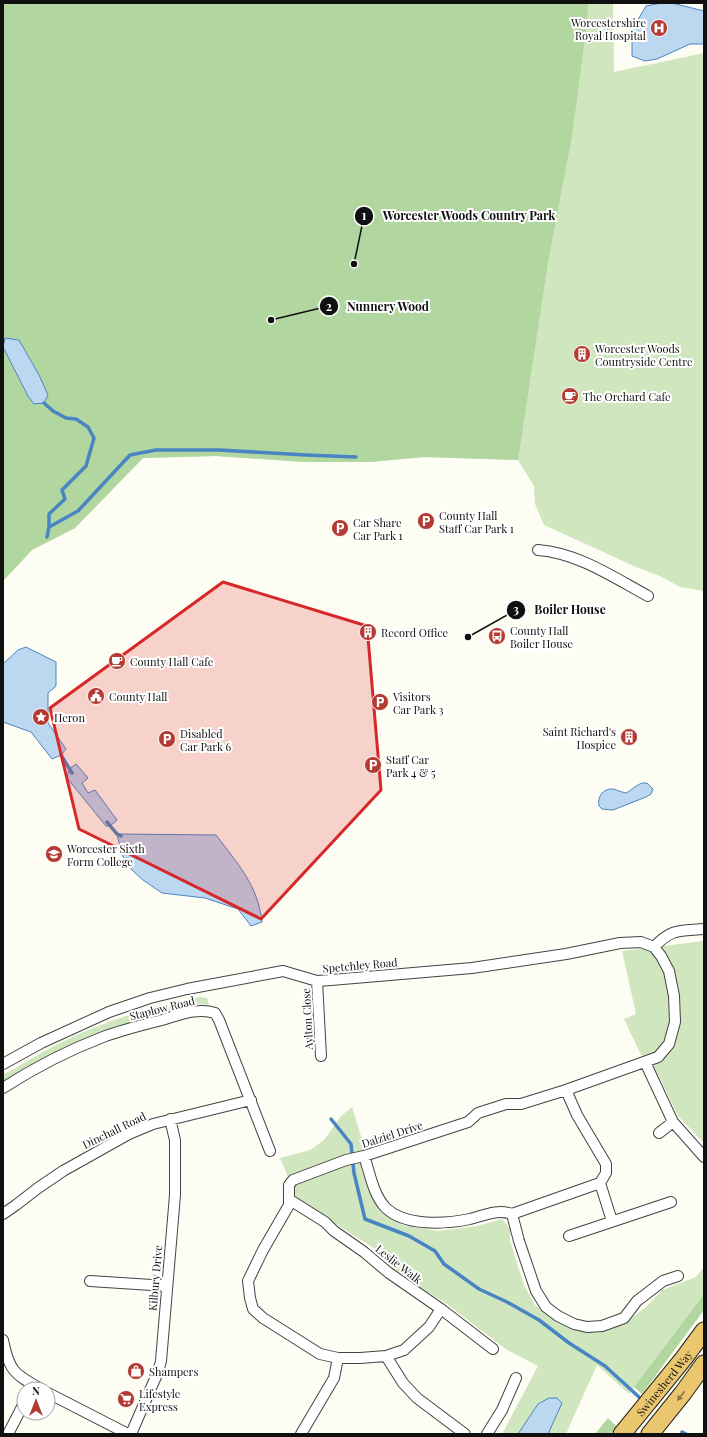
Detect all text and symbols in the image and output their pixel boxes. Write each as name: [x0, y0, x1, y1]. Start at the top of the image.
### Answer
place label: Worcestershire Royal Hospital: [570, 15, 646, 43]
hospital icon: Worcestershire Royal Hospital: [649, 18, 669, 38]
callout: Worcester Woods Country Park: [354, 204, 564, 228]
text: 1: [362, 207, 367, 223]
text: Worcester Woods Country Park: [382, 207, 556, 223]
callout: Nunnery Wood: [319, 294, 437, 318]
text: 2: [326, 298, 332, 314]
text: Nunnery Wood: [347, 298, 429, 314]
place label: Worcester Woods Countryside Centre: [594, 341, 693, 369]
building icon: Worcester Woods Countryside Centre: [572, 344, 592, 364]
cafe icon: The Orchard Cafe: [560, 386, 580, 406]
place label: The Orchard Cafe: [583, 389, 671, 404]
place label: County Hall Staff Car Park 1: [439, 508, 514, 536]
parking icon: County Hall Staff Car Park 1: [416, 511, 436, 531]
place label: Car Share Car Park 1: [353, 515, 403, 543]
parking icon: Car Share Car Park 1: [330, 518, 350, 538]
callout: Boiler House: [506, 598, 614, 622]
text: 3: [513, 601, 519, 617]
text: Boiler House: [534, 601, 606, 617]
building icon: Record Office: [358, 622, 378, 642]
place label: County Hall Boiler House: [510, 623, 574, 651]
place label: Record Office: [381, 625, 449, 640]
bus stop icon: County Hall Boiler House: [487, 626, 507, 646]
cafe icon: County Hall Cafe: [107, 651, 127, 671]
place label: County Hall Cafe: [130, 654, 214, 669]
public building icon: County Hall: [86, 686, 106, 706]
place label: County Hall: [109, 689, 168, 704]
place label: Visitors Car Park 3: [392, 689, 444, 717]
parking icon: Visitors Car Park 3: [370, 692, 390, 712]
place icon: Heron: [31, 707, 51, 727]
place label: Heron: [54, 710, 85, 725]
place label: Saint Richard's Hospice: [543, 724, 616, 752]
place label: Disabled Car Park 6: [180, 726, 232, 754]
building icon: Saint Richard's Hospice: [619, 727, 639, 747]
parking icon: Disabled Car Park 6: [157, 729, 177, 749]
place label: Staff Car Park 4 & 5: [386, 752, 436, 780]
parking icon: Staff Car Park 4 & 5: [363, 755, 383, 775]
place label: Worcester Sixth Form College: [66, 841, 145, 869]
school or university icon: Worcester Sixth Form College: [44, 844, 64, 864]
street label: Spetchley Road: [322, 954, 399, 976]
street label: Aylton Close: [298, 987, 316, 1051]
street label: Staplow Road: [128, 993, 197, 1023]
street label: Dinchall Road: [80, 1108, 149, 1152]
street label: Dalziel Drive: [360, 1117, 425, 1151]
street label: Leslie Walk: [373, 1241, 425, 1287]
street label: Kilbury Drive: [145, 1244, 165, 1312]
street label: Swinesherd Way: [632, 1347, 695, 1419]
shop icon: Shampers: [126, 1361, 146, 1381]
place label: Shampers: [149, 1364, 199, 1379]
north arrow: [16, 1381, 56, 1421]
text: N: [32, 1383, 40, 1398]
place label: Lifestyle Express: [139, 1386, 181, 1414]
supermarket icon: Lifestyle Express: [116, 1389, 136, 1409]
one-way arrow: [677, 1390, 685, 1401]

